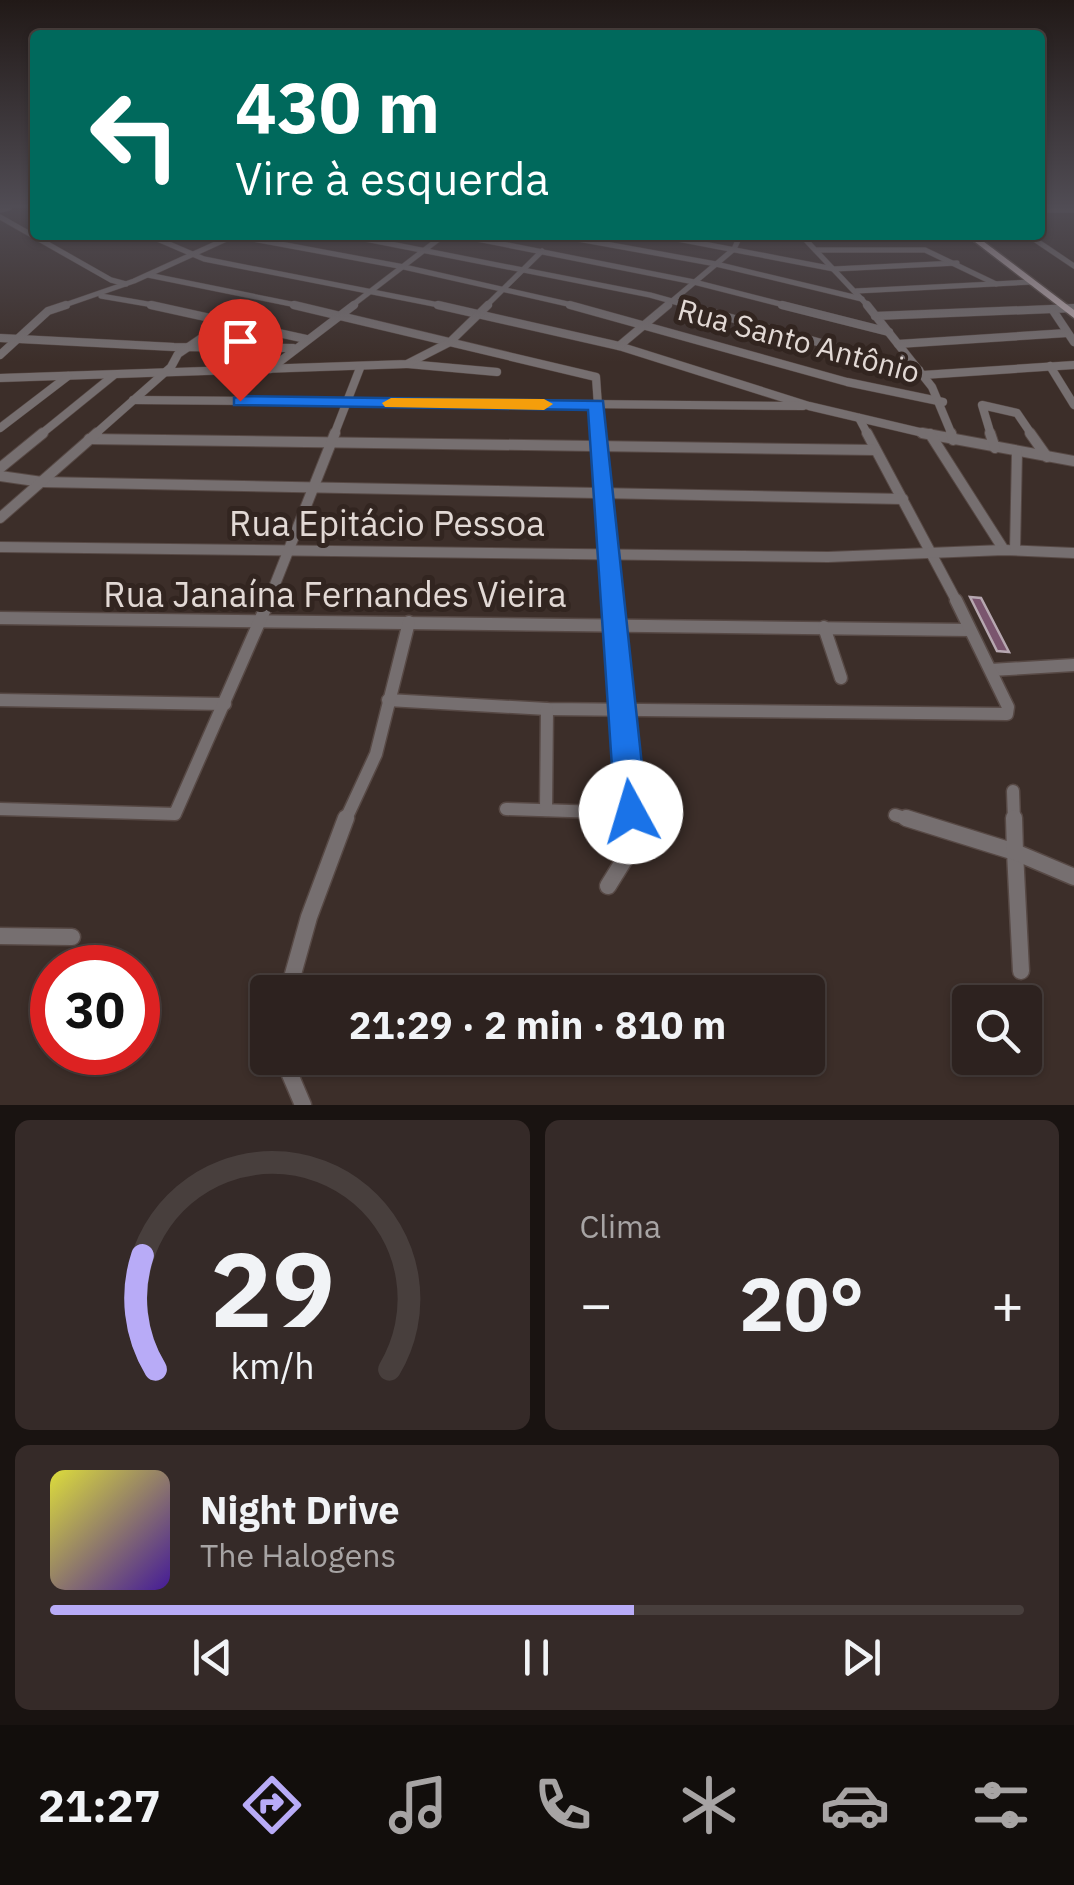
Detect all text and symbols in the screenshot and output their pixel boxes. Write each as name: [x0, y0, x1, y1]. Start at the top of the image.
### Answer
text: 430 m: [235, 61, 440, 152]
icon: left: [70, 70, 200, 200]
text: Vire à esquerda: [235, 149, 549, 207]
street label: Rua Santo Antônio: [674, 289, 924, 391]
pin: [198, 299, 283, 402]
icon: arrive: [213, 314, 268, 369]
street label: Rua Epitácio Pessoa: [229, 500, 545, 546]
street label: Rua Janaína Fernandes Vieira: [103, 571, 567, 617]
position arrow: [579, 760, 683, 864]
speed limit sign: 30: [30, 945, 160, 1075]
map controls: [952, 985, 1042, 1075]
button: search: [952, 985, 1042, 1075]
text: 21:29 · 2 min · 810 m: [349, 1000, 726, 1049]
text: Clima: [580, 1205, 661, 1247]
text: 29: [210, 1220, 335, 1356]
text: 20°: [739, 1254, 864, 1352]
text: −: [580, 1268, 613, 1339]
text: +: [991, 1268, 1024, 1339]
text: km/h: [230, 1342, 314, 1389]
text: Night Drive: [200, 1485, 400, 1534]
text: The Halogens: [200, 1534, 396, 1576]
icon: previous: [185, 1630, 240, 1685]
icon: pause: [509, 1630, 564, 1685]
icon: next: [834, 1630, 889, 1685]
icon: directions: [237, 1770, 307, 1840]
icon: music: [383, 1770, 453, 1840]
icon: phone: [528, 1770, 598, 1840]
icon: climate: [674, 1770, 744, 1840]
icon: car: [820, 1770, 890, 1840]
icon: filters: [966, 1770, 1036, 1840]
text: 21:27: [38, 1776, 161, 1834]

